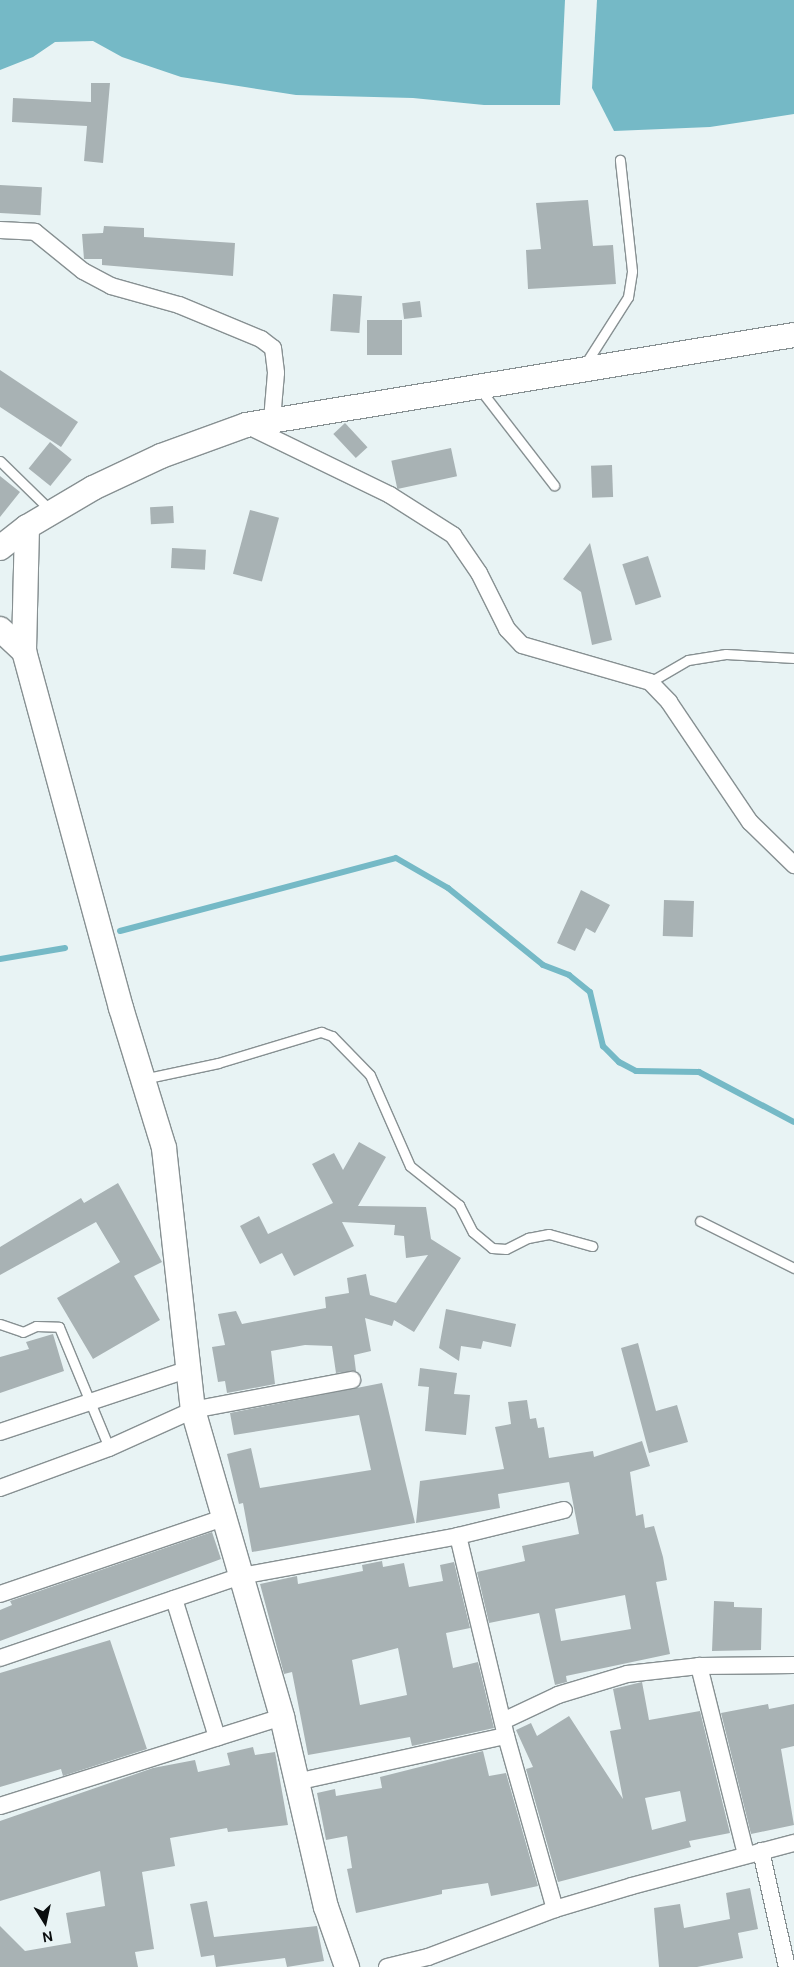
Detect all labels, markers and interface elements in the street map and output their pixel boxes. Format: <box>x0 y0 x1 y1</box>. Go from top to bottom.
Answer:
north arrow <box>20 1897 70 1947</box>
text: N <box>41 1927 54 1947</box>

